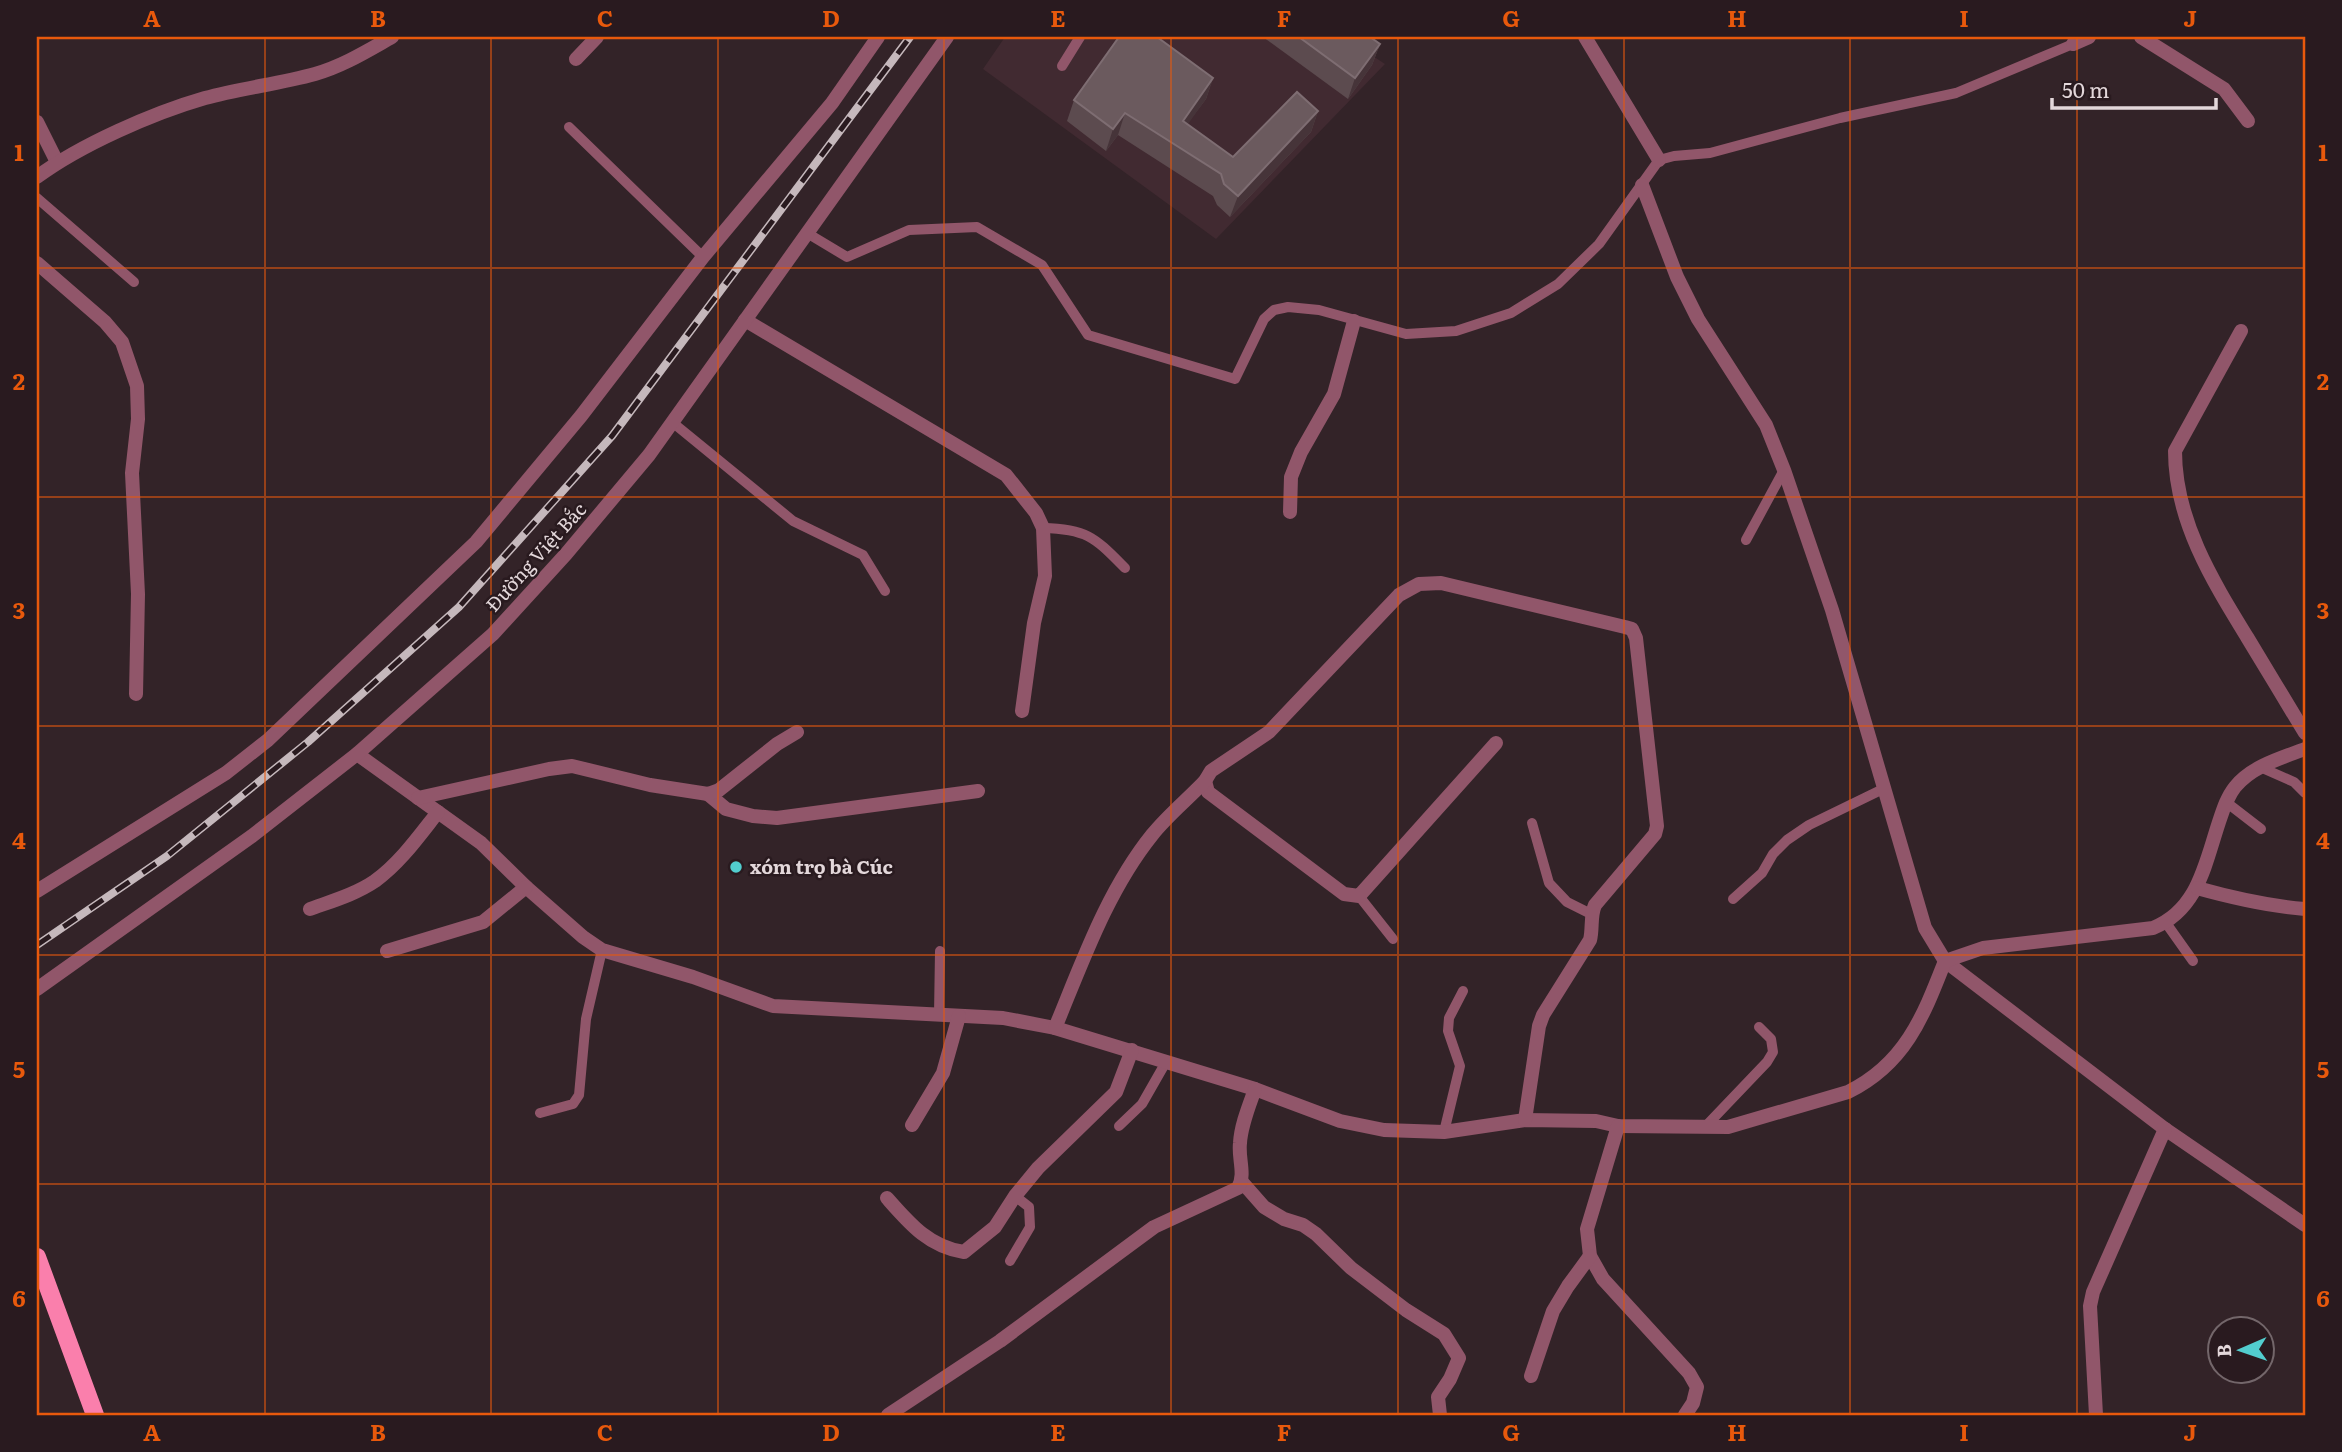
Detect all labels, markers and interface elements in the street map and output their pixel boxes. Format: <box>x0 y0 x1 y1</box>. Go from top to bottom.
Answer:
text: A <box>143 0 161 34</box>
text: B <box>370 0 386 34</box>
text: C <box>597 0 613 34</box>
text: D <box>822 0 840 34</box>
text: E <box>1050 0 1066 34</box>
text: F <box>1277 0 1292 34</box>
text: G <box>1502 0 1520 34</box>
text: H <box>1727 0 1747 34</box>
text: I <box>1959 0 1969 34</box>
text: J <box>2183 0 2197 34</box>
scale bar <box>2052 66 2216 110</box>
text: 50 m <box>2062 73 2109 104</box>
text: 1 <box>14 134 24 168</box>
text: 1 <box>2318 134 2328 168</box>
text: 2 <box>13 363 25 397</box>
text: 2 <box>2317 363 2329 397</box>
street label: Đường Việt Bắc <box>478 495 592 617</box>
text: 3 <box>13 592 25 626</box>
text: 3 <box>2317 592 2329 626</box>
text: 4 <box>12 822 26 856</box>
text: 4 <box>2316 822 2330 856</box>
place label: xóm trọ bà Cúc <box>750 852 893 880</box>
marker: xóm trọ bà Cúc <box>728 859 744 875</box>
text: 5 <box>13 1051 25 1085</box>
text: 5 <box>2317 1051 2329 1085</box>
text: 6 <box>12 1280 26 1314</box>
text: 6 <box>2316 1280 2330 1314</box>
north arrow <box>2206 1316 2276 1386</box>
text: B <box>2209 1344 2237 1358</box>
text: A <box>143 1414 161 1448</box>
text: B <box>370 1414 386 1448</box>
text: C <box>597 1414 613 1448</box>
text: D <box>822 1414 840 1448</box>
text: E <box>1050 1414 1066 1448</box>
text: F <box>1277 1414 1292 1448</box>
text: G <box>1502 1414 1520 1448</box>
text: H <box>1727 1414 1747 1448</box>
text: I <box>1959 1414 1969 1448</box>
text: J <box>2183 1414 2197 1448</box>

